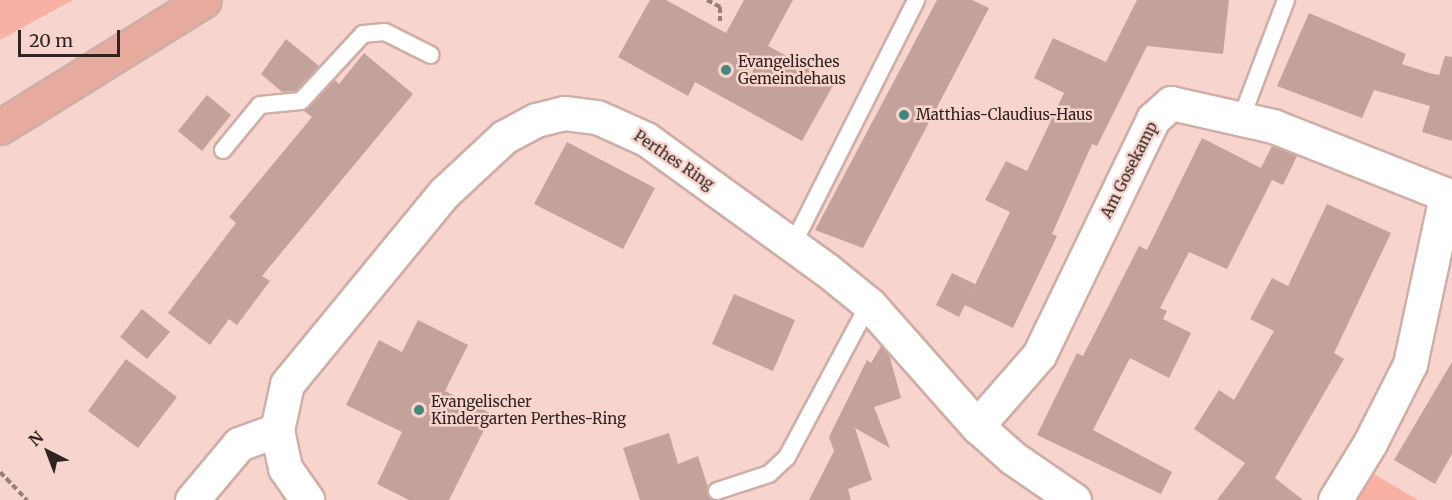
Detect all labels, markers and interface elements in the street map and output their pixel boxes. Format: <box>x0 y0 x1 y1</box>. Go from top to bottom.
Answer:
scale bar <box>21 18 123 56</box>
text: 20 m <box>29 29 73 52</box>
place label: Evangelisches Gemeindehaus <box>738 52 846 87</box>
marker: Evangelisches Gemeindehaus <box>719 63 733 77</box>
place label: Matthias-Claudius-Haus <box>916 106 1093 124</box>
marker: Matthias-Claudius-Haus <box>897 108 911 122</box>
street label: Am Gosekamp <box>1097 119 1161 221</box>
street label: Perthes Ring <box>631 127 717 193</box>
place label: Evangelischer Kindergarten Perthes-Ring <box>431 392 626 427</box>
marker: Evangelischer Kindergarten Perthes-Ring <box>412 403 426 417</box>
north arrow <box>18 422 78 482</box>
text: N <box>25 427 47 450</box>

